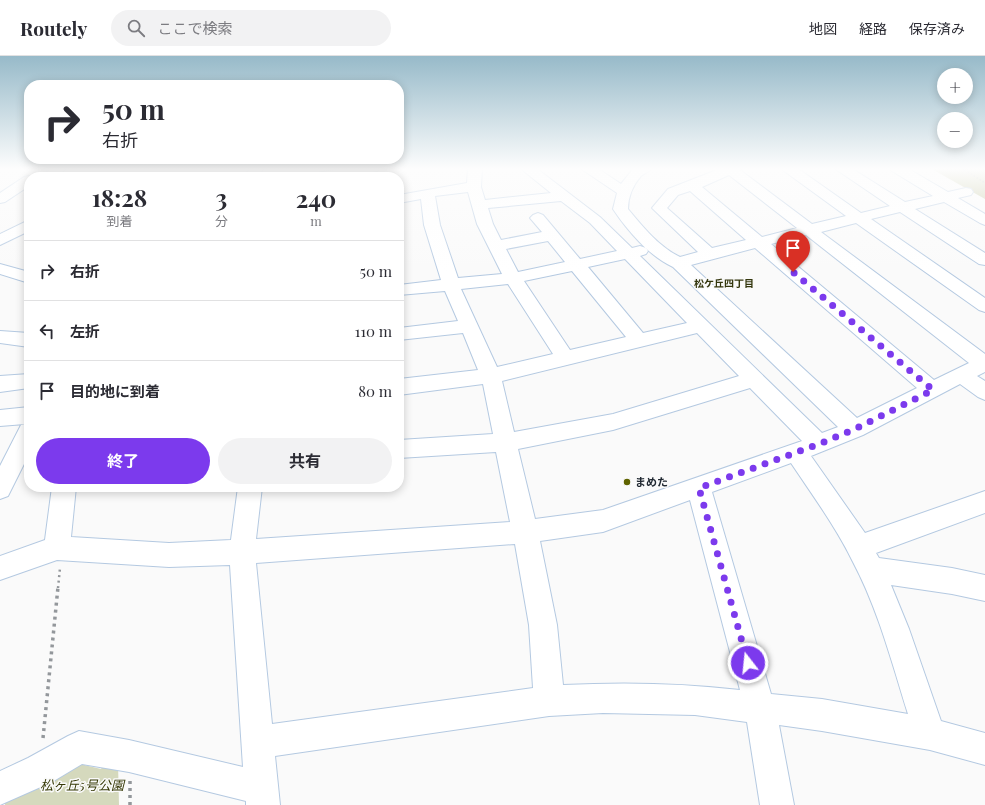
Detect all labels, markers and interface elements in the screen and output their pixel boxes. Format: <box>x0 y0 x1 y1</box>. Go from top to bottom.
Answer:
search box <box>111 10 391 46</box>
text: Routely <box>20 15 87 41</box>
icon: search <box>125 17 147 39</box>
text: ここで検索 <box>157 18 232 38</box>
text: 地図 <box>809 19 837 38</box>
text: 経路 <box>859 19 887 38</box>
text: 保存済み <box>909 19 965 38</box>
map controls <box>937 68 973 148</box>
button: + <box>937 68 973 104</box>
text: 50 m <box>102 90 165 127</box>
icon: right <box>36 96 88 148</box>
button: − <box>937 112 973 148</box>
text: 右折 <box>102 128 138 152</box>
text: 18:28 <box>92 181 147 213</box>
text: 3 <box>216 181 227 213</box>
text: 240 <box>296 182 336 214</box>
text: 到着 <box>106 212 132 229</box>
text: 分 <box>215 212 228 229</box>
text: m <box>310 212 322 229</box>
pin <box>776 231 810 272</box>
icon: arrive <box>782 237 804 259</box>
icon: right <box>36 260 58 282</box>
text: 右折 <box>70 261 100 281</box>
text: 50 m <box>360 261 392 281</box>
district label: 松ケ丘四丁目 <box>694 276 754 290</box>
icon: left <box>36 320 58 342</box>
text: 左折 <box>70 321 100 341</box>
text: 110 m <box>355 321 392 341</box>
icon: arrive <box>36 380 58 402</box>
text: 目的地に到着 <box>70 381 160 401</box>
text: 80 m <box>358 381 392 401</box>
button: 終了 <box>36 438 210 484</box>
button: 共有 <box>218 438 392 484</box>
place label: まめた <box>635 474 668 489</box>
marker: まめた <box>622 477 632 487</box>
position arrow <box>727 642 769 684</box>
park label: 松ヶ丘5号公園 <box>40 776 126 793</box>

